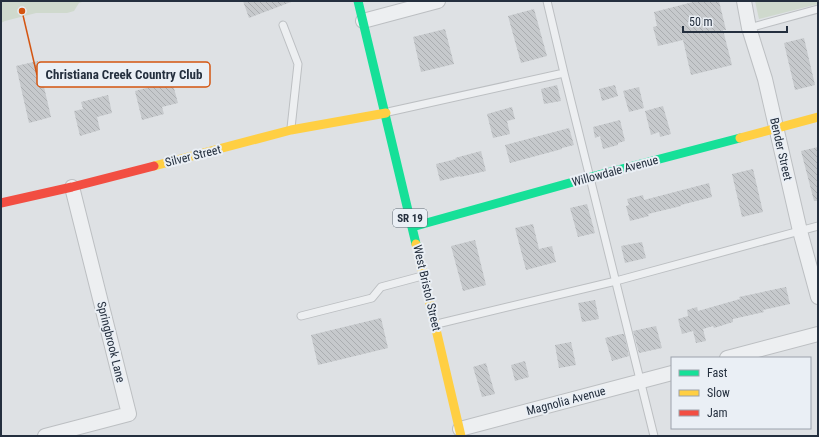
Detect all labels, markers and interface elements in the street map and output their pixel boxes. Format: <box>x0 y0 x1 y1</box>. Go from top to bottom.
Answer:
scale bar <box>683 8 787 34</box>
text: 50 m <box>689 15 713 29</box>
callout: Christiana Creek Country Club <box>37 62 210 87</box>
text: Christiana Creek Country Club <box>46 67 202 82</box>
street label: Bender Street <box>767 116 795 182</box>
street label: Silver Street <box>164 142 223 170</box>
street label: Willowdale Avenue <box>570 153 660 189</box>
road number: SR 19 <box>393 209 427 227</box>
street label: West Bristol Street <box>410 244 444 333</box>
street label: Springbrook Lane <box>94 300 128 384</box>
legend <box>671 357 811 429</box>
text: Fast <box>707 366 728 380</box>
street label: Magnolia Avenue <box>525 384 607 418</box>
text: Slow <box>707 386 730 400</box>
text: Jam <box>707 406 728 420</box>

